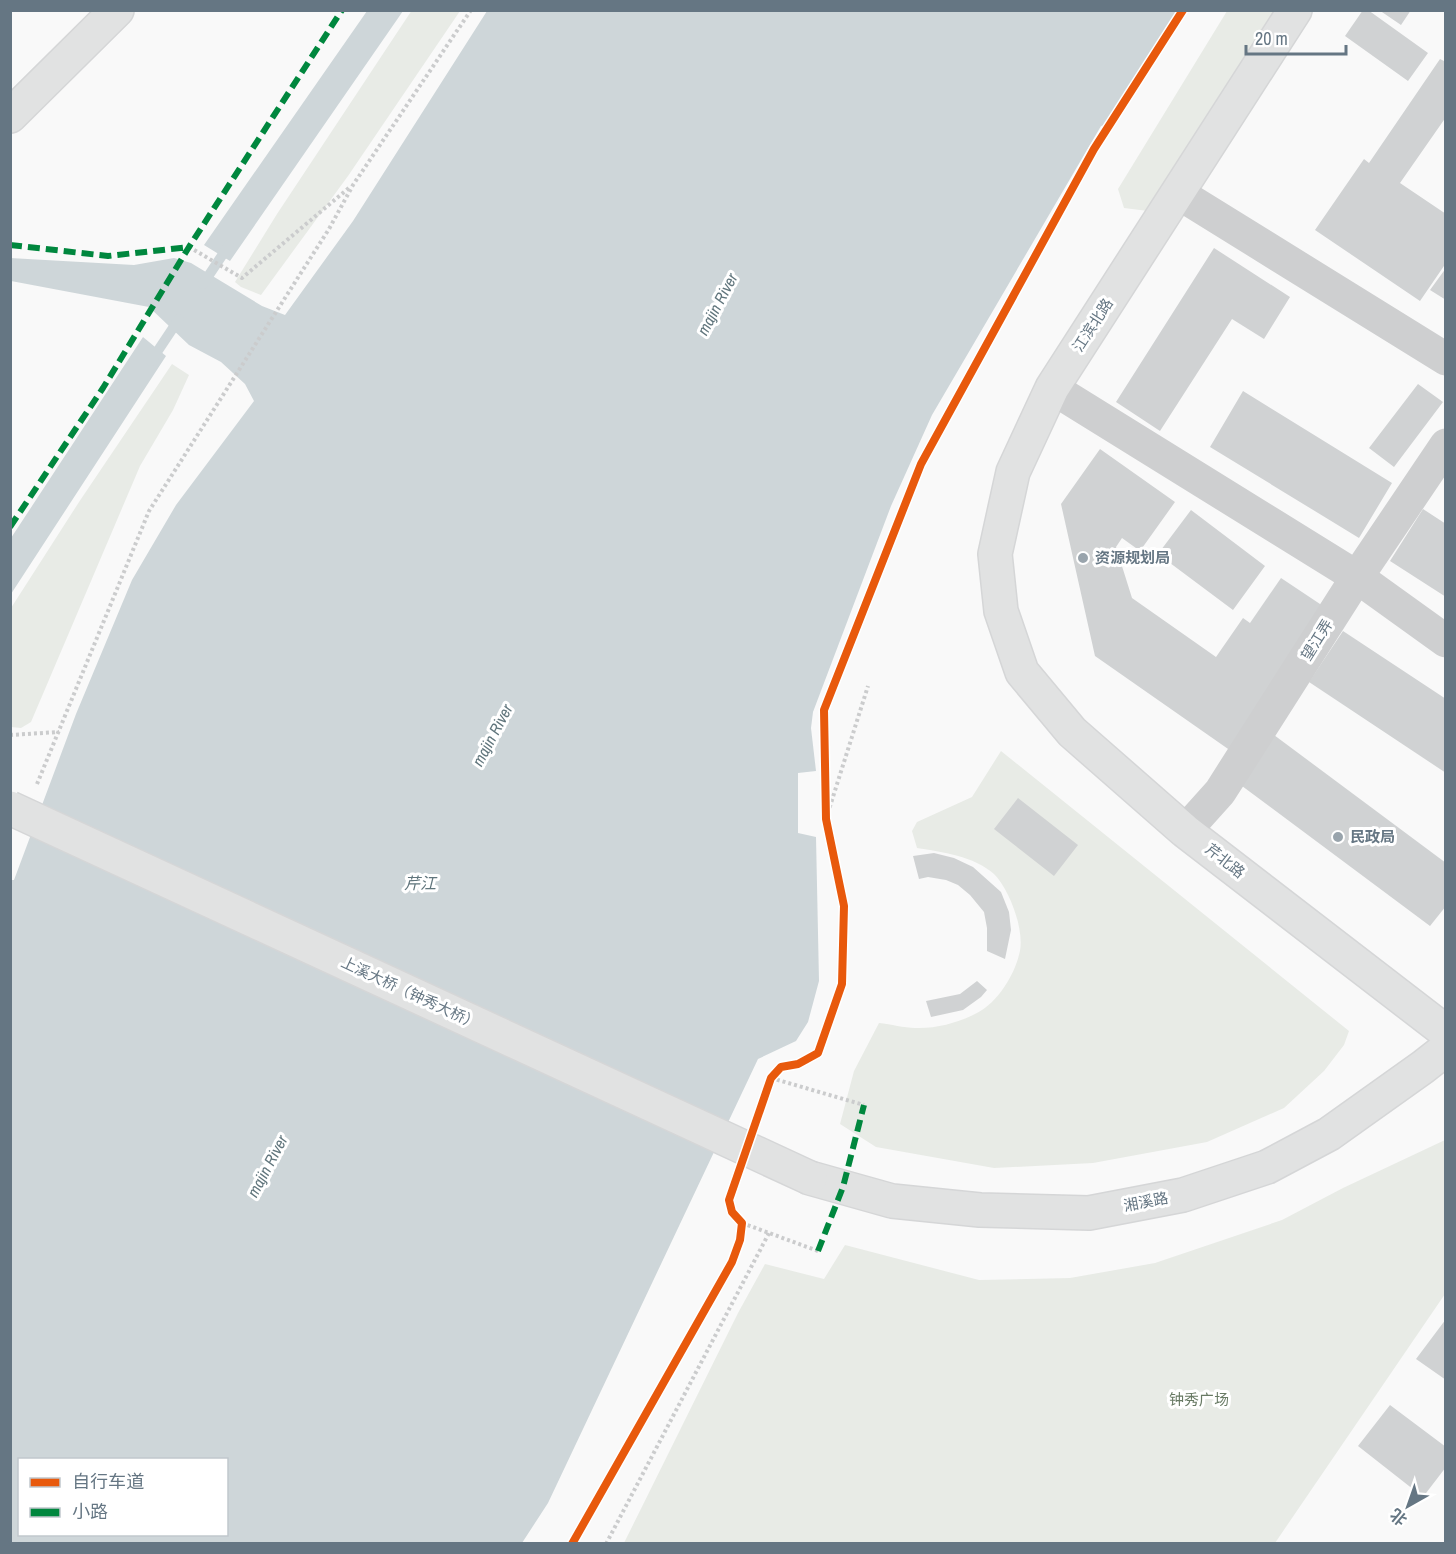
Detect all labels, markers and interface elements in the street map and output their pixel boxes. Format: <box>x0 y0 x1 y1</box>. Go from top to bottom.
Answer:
scale bar <box>1246 18 1346 56</box>
text: 20 m <box>1255 26 1288 51</box>
water label: majin River <box>692 269 743 339</box>
street label: 江滨北路 <box>1067 294 1118 356</box>
place label: 资源规划局 <box>1095 547 1170 568</box>
marker: 资源规划局 <box>1076 551 1090 565</box>
street label: 望江弄 <box>1296 615 1337 664</box>
water label: majin River <box>467 700 518 770</box>
place label: 民政局 <box>1350 826 1395 847</box>
marker: 民政局 <box>1331 830 1345 844</box>
street label: 芹北路 <box>1201 838 1250 883</box>
water label: 芹江 <box>404 872 438 894</box>
street label: 上溪大桥（钟秀大桥） <box>338 951 483 1034</box>
water label: majin River <box>242 1131 293 1201</box>
street label: 湘溪路 <box>1122 1187 1170 1216</box>
park label: 钟秀广场 <box>1169 1389 1229 1410</box>
legend <box>18 1458 228 1536</box>
text: 自行车道 <box>72 1469 144 1494</box>
north arrow <box>1378 1476 1438 1536</box>
text: 小路 <box>72 1499 108 1524</box>
text: 北 <box>1385 1504 1412 1531</box>

